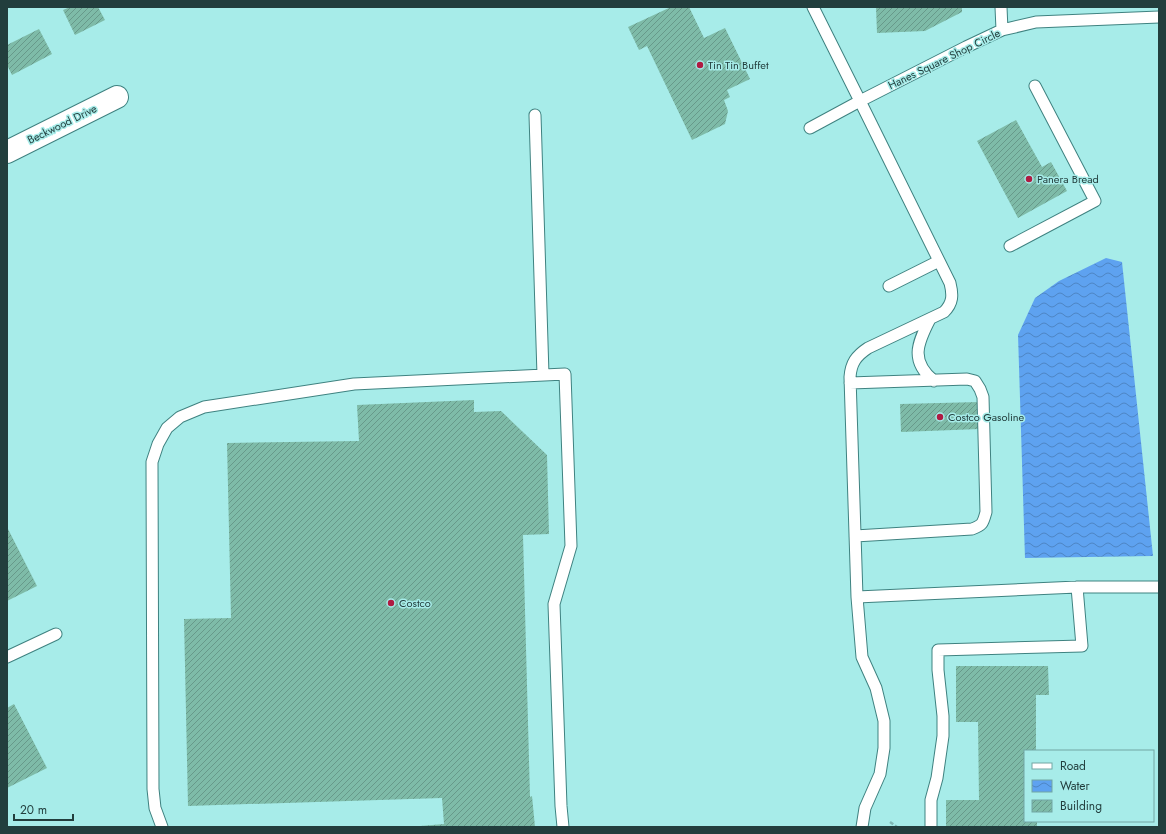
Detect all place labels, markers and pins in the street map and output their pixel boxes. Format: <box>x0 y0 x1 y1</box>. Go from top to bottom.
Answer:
place label: Tin Tin Buffet <box>708 57 769 73</box>
marker: Tin Tin Buffet <box>695 60 705 70</box>
place label: Panera Bread <box>1037 171 1099 187</box>
marker: Panera Bread <box>1024 174 1034 184</box>
place label: Costco Gasoline <box>948 409 1025 425</box>
marker: Costco Gasoline <box>935 412 945 422</box>
place label: Costco <box>399 595 431 611</box>
marker: Costco <box>386 598 396 608</box>

